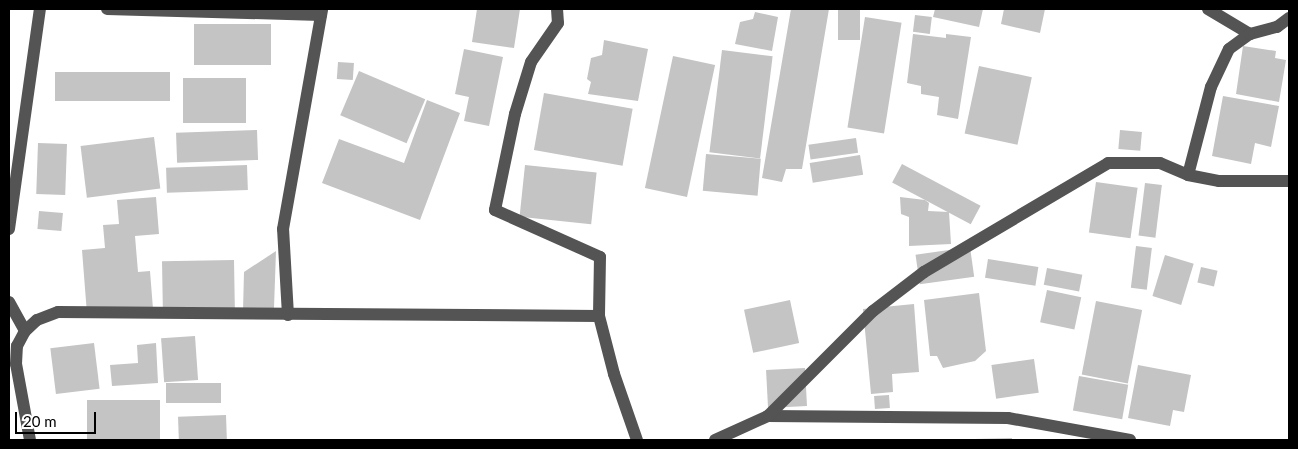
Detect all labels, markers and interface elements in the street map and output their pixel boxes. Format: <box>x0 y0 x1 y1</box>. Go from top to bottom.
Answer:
scale bar <box>18 402 99 434</box>
text: 20 m <box>23 412 57 430</box>

